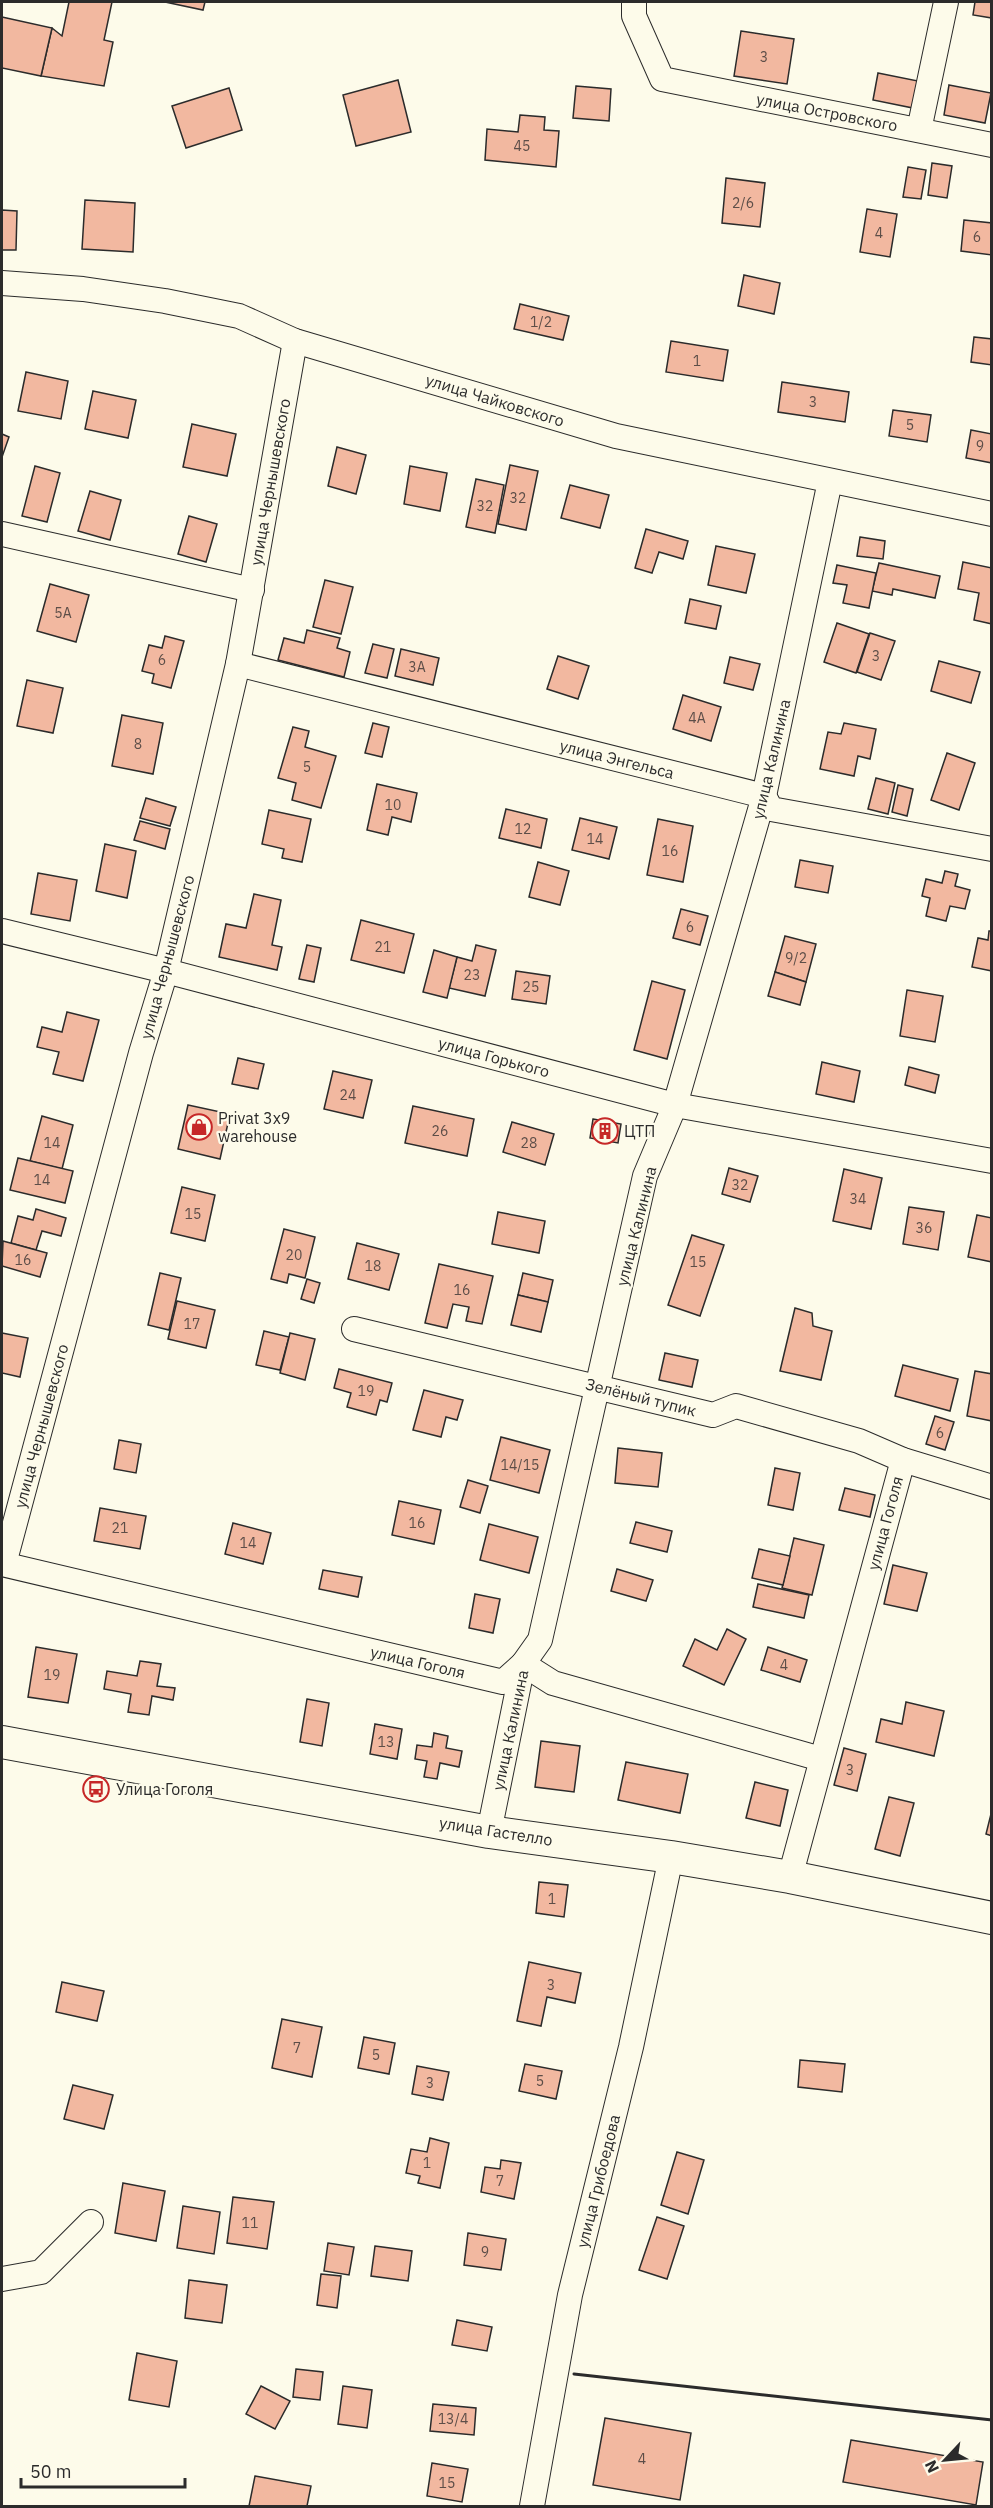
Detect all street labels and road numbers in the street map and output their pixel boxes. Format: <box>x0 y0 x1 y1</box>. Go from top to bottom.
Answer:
street label: улица Островского <box>755 88 899 136</box>
street label: улица Чайковского <box>423 369 567 431</box>
street label: улица Чернышевского <box>245 397 295 567</box>
street label: улица Калинина <box>747 697 795 821</box>
street label: улица Энгельса <box>558 735 677 783</box>
street label: улица Чернышевского <box>135 873 199 1041</box>
street label: улица Горького <box>436 1033 552 1081</box>
street label: улица Калинина <box>611 1164 661 1288</box>
street label: улица Чернышевского <box>9 1342 73 1510</box>
street label: Зелёный тупик <box>584 1374 699 1420</box>
street label: улица Гоголя <box>863 1474 907 1572</box>
street label: улица Гоголя <box>369 1641 467 1683</box>
street label: улица Калинина <box>487 1668 533 1792</box>
street label: улица Гастелло <box>438 1812 554 1850</box>
street label: улица Грибоедова <box>572 2112 624 2250</box>

